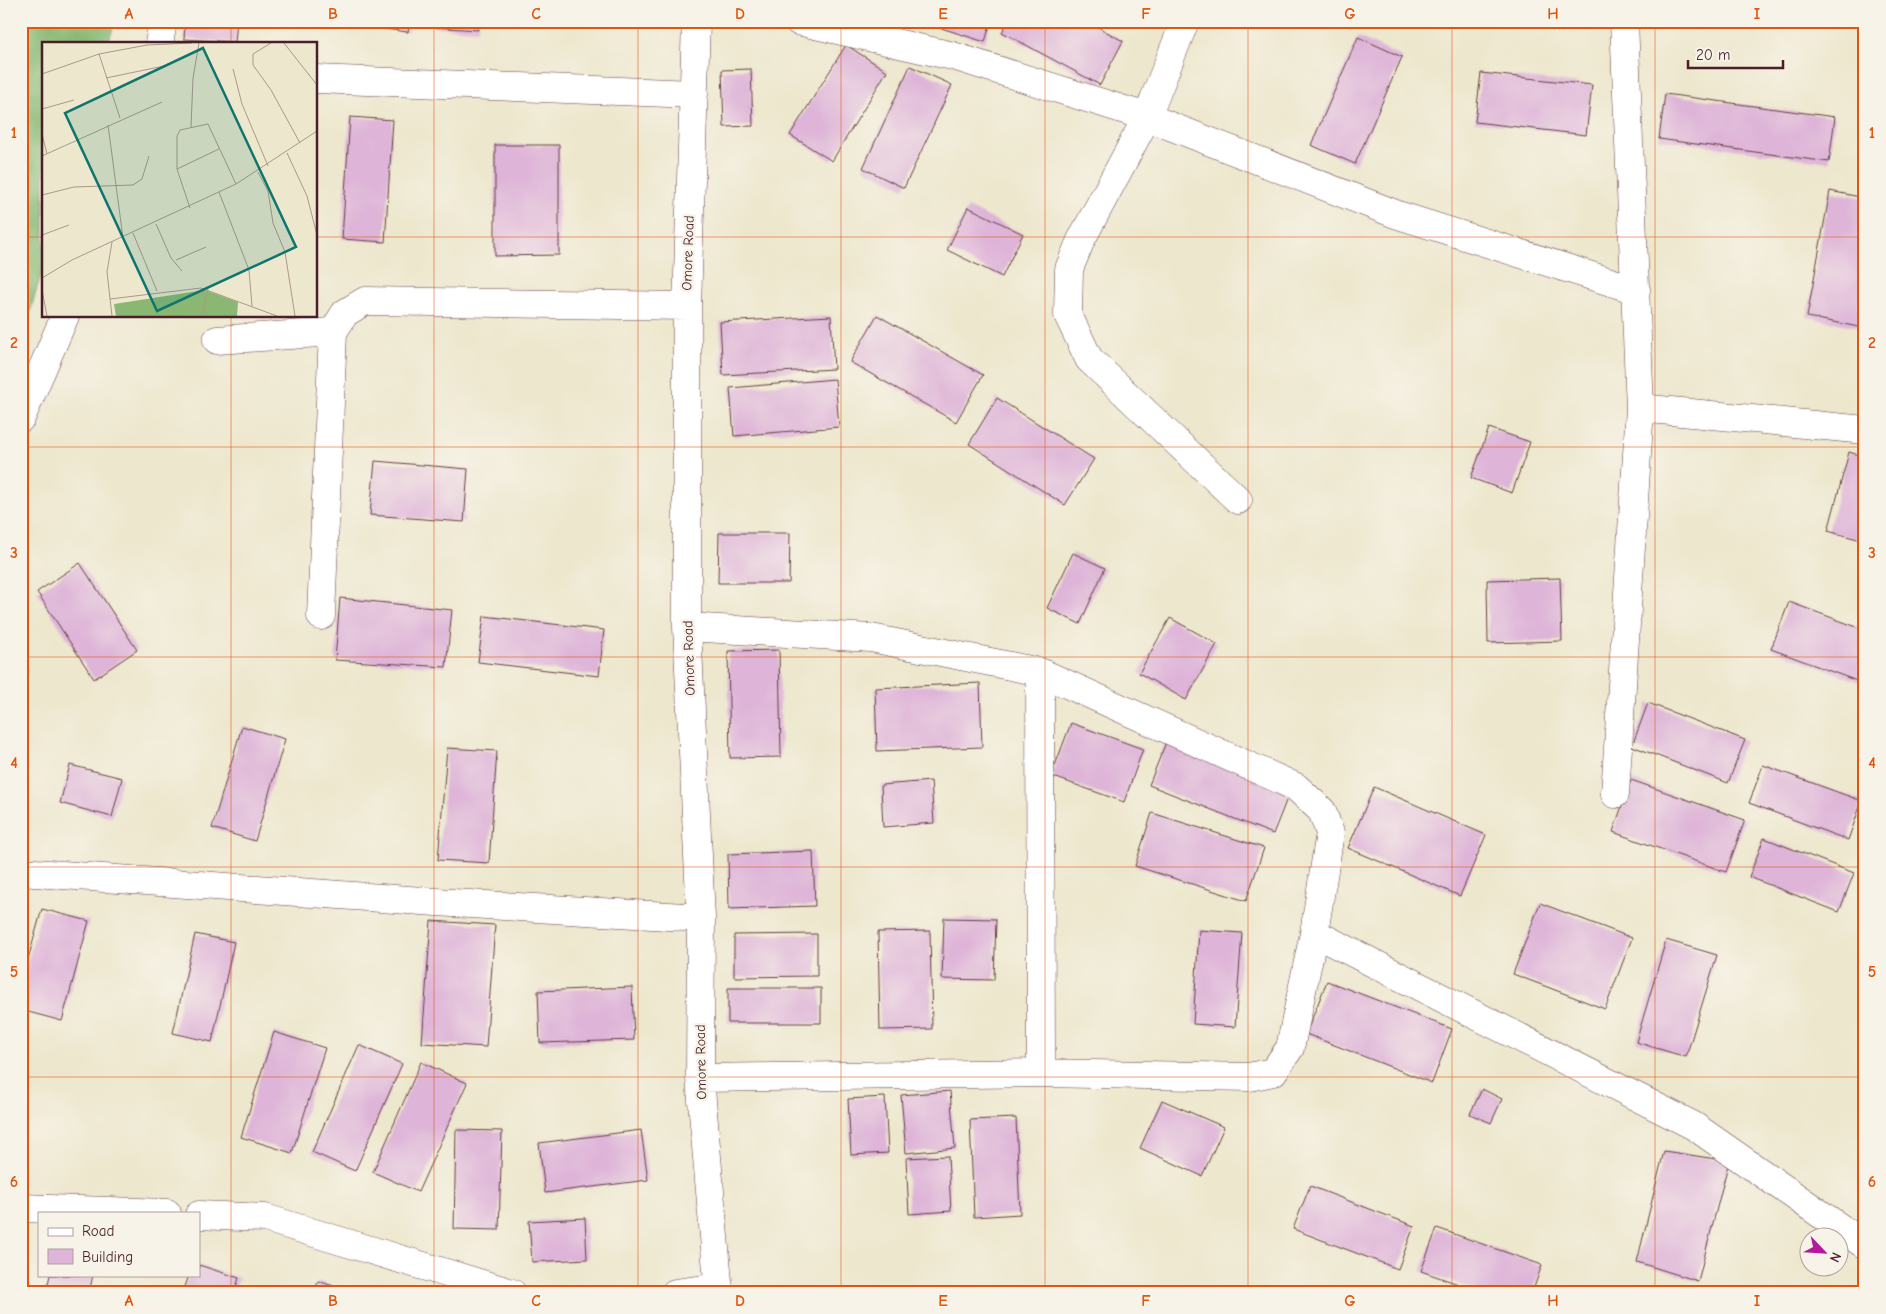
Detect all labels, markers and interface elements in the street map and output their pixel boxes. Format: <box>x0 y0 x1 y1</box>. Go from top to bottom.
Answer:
text: A <box>125 5 134 23</box>
text: B <box>328 5 338 23</box>
text: C <box>531 5 541 23</box>
text: D <box>735 5 745 23</box>
text: E <box>938 5 948 23</box>
text: F <box>1141 5 1151 23</box>
text: G <box>1344 5 1356 23</box>
text: H <box>1547 5 1559 23</box>
text: I <box>1754 5 1760 23</box>
scale bar <box>1688 38 1784 70</box>
inset map <box>42 42 318 318</box>
text: 20 m <box>1696 46 1730 64</box>
text: 1 <box>11 124 17 142</box>
text: 1 <box>1869 124 1875 142</box>
street label: Omore Road <box>678 215 698 291</box>
text: 2 <box>10 334 18 352</box>
text: 2 <box>1868 334 1876 352</box>
text: 3 <box>10 544 18 562</box>
text: 3 <box>1868 544 1876 562</box>
street label: Omore Road <box>679 620 699 696</box>
text: 4 <box>10 754 18 772</box>
text: 4 <box>1868 754 1876 772</box>
text: 5 <box>10 963 18 981</box>
text: 5 <box>1868 963 1876 981</box>
street label: Omore Road <box>692 1024 710 1100</box>
text: 6 <box>10 1173 18 1191</box>
text: 6 <box>1868 1173 1876 1191</box>
legend <box>38 1212 200 1276</box>
text: Road <box>82 1222 114 1240</box>
north arrow <box>1798 1226 1848 1276</box>
text: Building <box>82 1248 133 1266</box>
text: N <box>1826 1250 1845 1265</box>
text: A <box>125 1292 134 1310</box>
text: B <box>328 1292 338 1310</box>
text: C <box>531 1292 541 1310</box>
text: D <box>735 1292 745 1310</box>
text: E <box>938 1292 948 1310</box>
text: F <box>1141 1292 1151 1310</box>
text: G <box>1344 1292 1356 1310</box>
text: H <box>1547 1292 1559 1310</box>
text: I <box>1754 1292 1760 1310</box>

